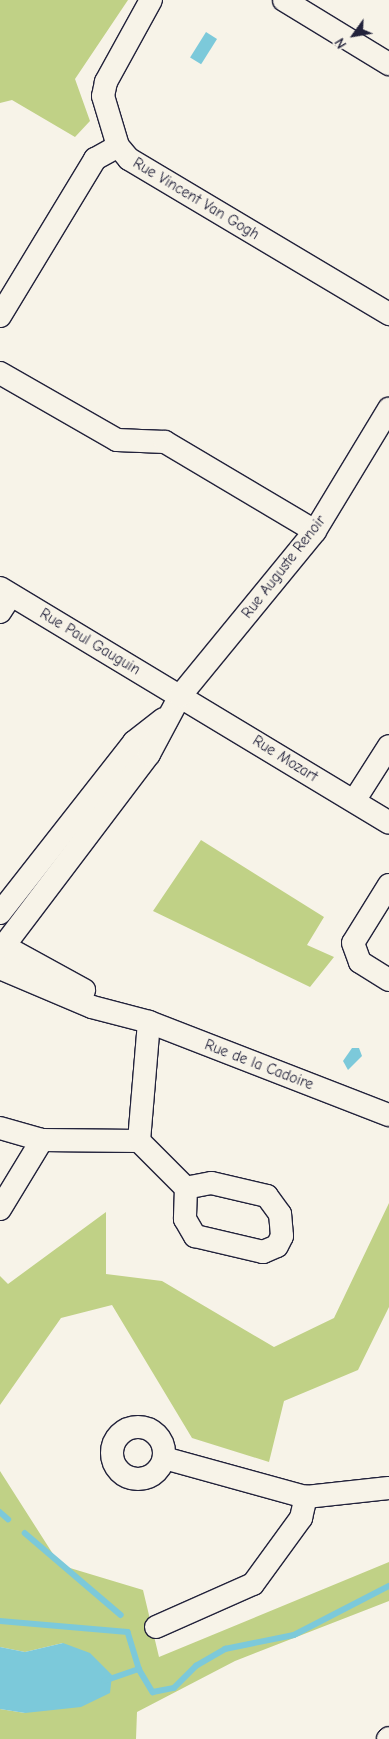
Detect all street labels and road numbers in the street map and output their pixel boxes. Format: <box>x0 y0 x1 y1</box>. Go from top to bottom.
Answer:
street label: Rue Vincent Van Gogh <box>130 154 262 244</box>
street label: Rue Auguste Renoir <box>238 512 330 622</box>
street label: Rue Paul Gauguin <box>36 605 144 679</box>
street label: Rue Mozart <box>249 732 321 786</box>
street label: Rue de la Cadoire <box>202 1036 316 1094</box>

